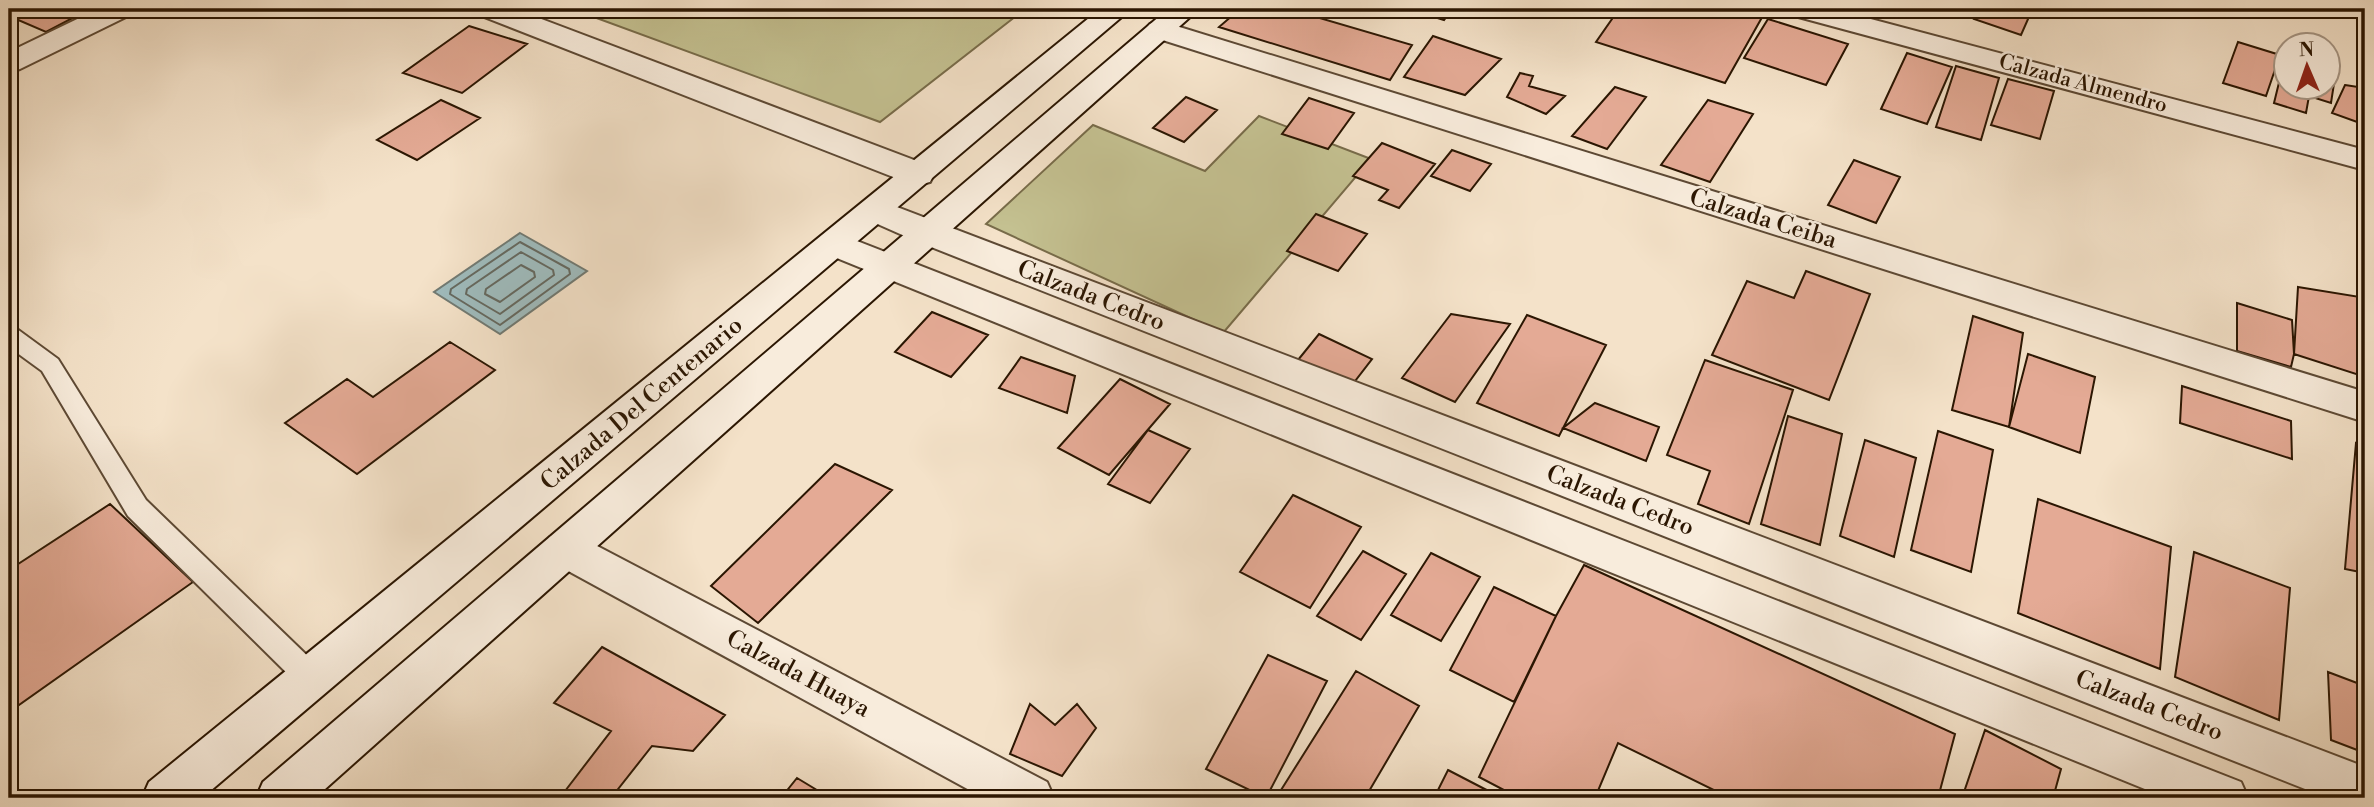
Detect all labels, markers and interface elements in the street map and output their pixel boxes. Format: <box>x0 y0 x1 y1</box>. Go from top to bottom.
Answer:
north arrow <box>2272 32 2342 102</box>
text: N <box>2299 38 2314 62</box>
street label: Calzada Almendro <box>1996 49 2170 119</box>
street label: Calzada Ceiba <box>1686 182 1841 256</box>
street label: Calzada Cedro <box>1013 254 1169 338</box>
street label: Calzada Del Centenario <box>535 311 749 497</box>
street label: Calzada Cedro <box>1542 459 1698 543</box>
street label: Calzada Huaya <box>721 624 876 725</box>
street label: Calzada Cedro <box>2071 664 2227 748</box>

